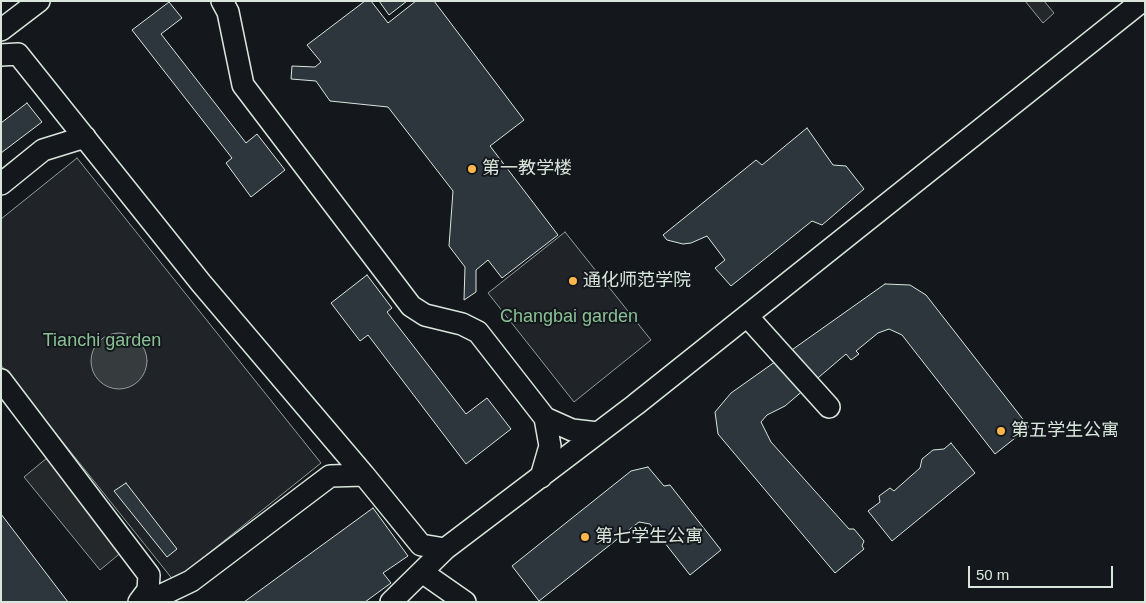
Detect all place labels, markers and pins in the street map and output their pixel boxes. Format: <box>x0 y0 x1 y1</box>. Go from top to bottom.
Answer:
place label: 第一教学楼 <box>482 158 572 180</box>
marker: 第一教学楼 <box>466 163 478 175</box>
place label: 通化师范学院 <box>583 270 691 292</box>
marker: 通化师范学院 <box>567 275 579 287</box>
place label: 第五学生公寓 <box>1011 420 1119 442</box>
marker: 第五学生公寓 <box>995 425 1007 437</box>
place label: 第七学生公寓 <box>595 526 703 548</box>
marker: 第七学生公寓 <box>579 531 591 543</box>

